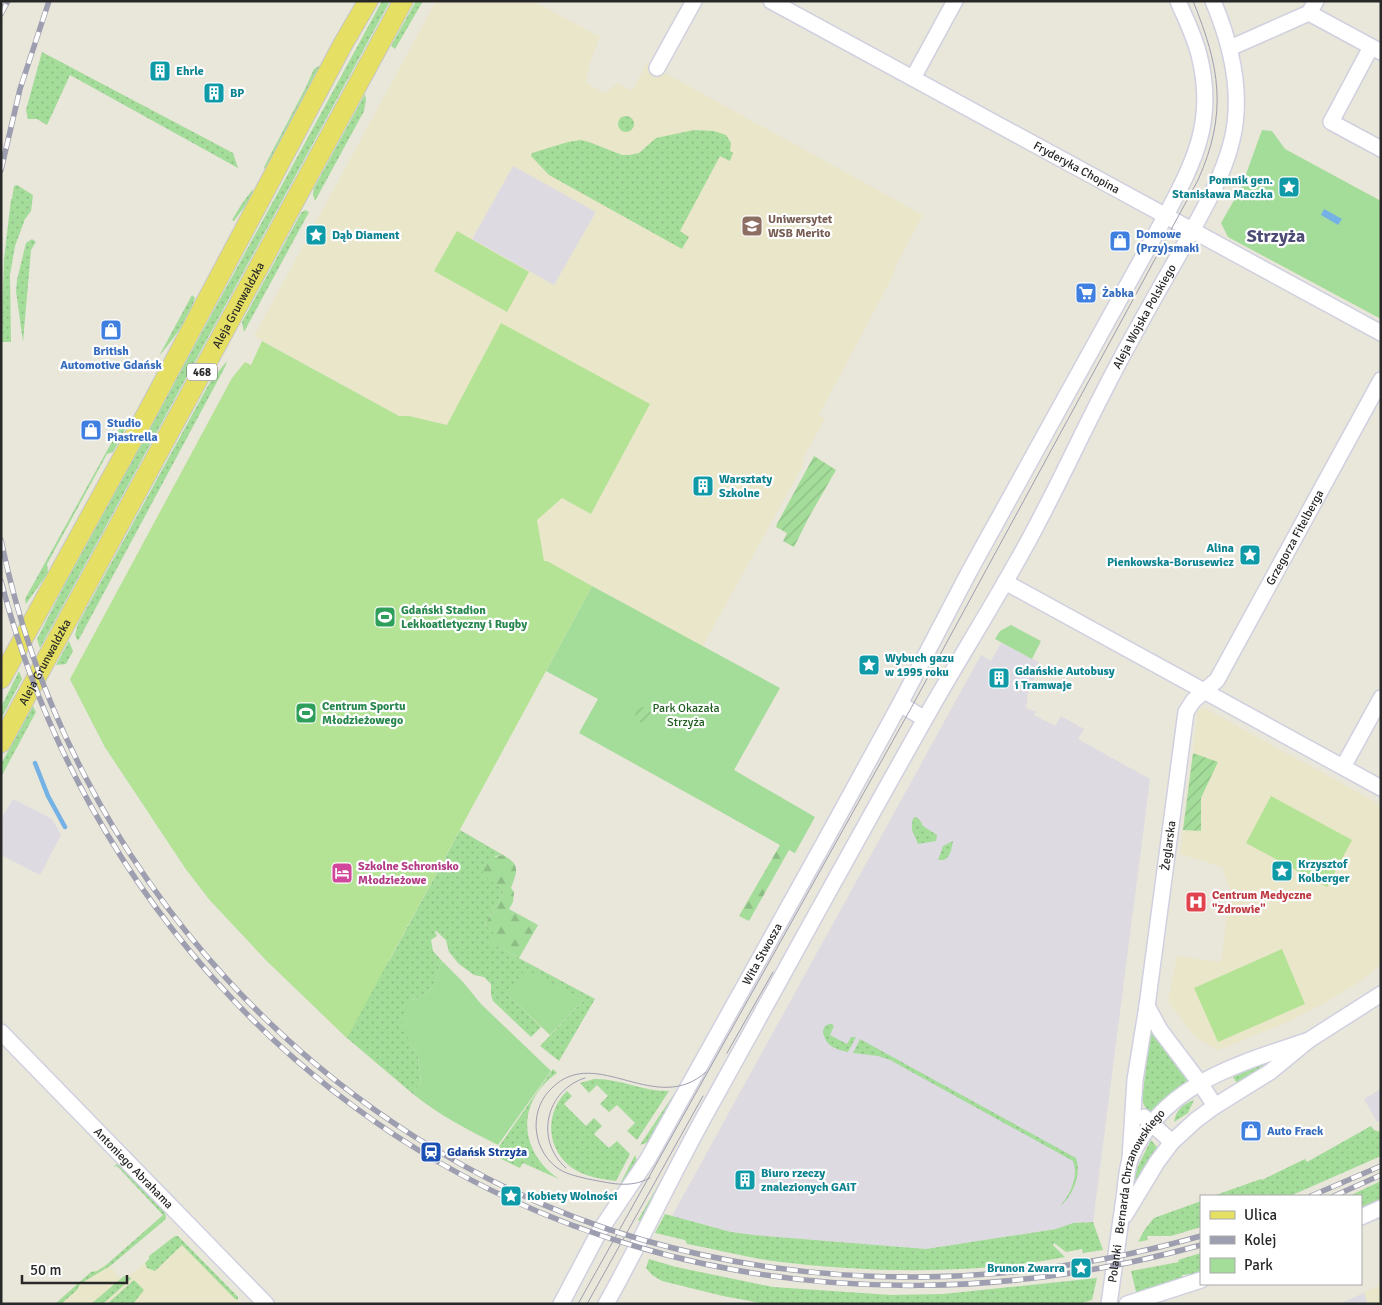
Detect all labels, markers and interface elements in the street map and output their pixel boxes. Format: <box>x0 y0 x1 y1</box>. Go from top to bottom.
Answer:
building icon: Ehrle <box>148 59 172 83</box>
place label: Ehrle <box>176 64 204 79</box>
building icon: BP <box>202 81 226 105</box>
place label: BP <box>230 86 244 101</box>
street label: Fryderyka Chopina <box>1031 138 1122 197</box>
place label: Pomnik gen. Stanisława Maczka <box>1172 173 1273 202</box>
place icon: Pomnik gen. Stanisława Maczka <box>1277 175 1301 199</box>
place label: Uniwersytet WSB Merito <box>768 212 833 241</box>
school or university icon: Uniwersytet WSB Merito <box>740 214 764 238</box>
place icon: Dąb Diament <box>304 223 328 247</box>
district label: Strzyża <box>1247 225 1305 247</box>
place label: Domowe (Przy)smaki <box>1136 227 1199 256</box>
place label: Dąb Diament <box>332 228 400 243</box>
shop icon: Domowe (Przy)smaki <box>1108 229 1132 253</box>
street label: Aleja Grunwaldzka <box>209 260 268 351</box>
street label: Aleja Wojska Polskiego <box>1110 262 1180 372</box>
supermarket icon: Żabka <box>1074 281 1098 305</box>
place label: Żabka <box>1102 286 1134 301</box>
shop icon: British Automotive Gdańsk <box>99 318 123 342</box>
place label: British Automotive Gdańsk <box>60 344 162 373</box>
road number: 468 <box>187 364 217 381</box>
place label: Studio Piastrella <box>107 416 158 445</box>
shop icon: Studio Piastrella <box>79 418 103 442</box>
place label: Warsztaty Szkolne <box>719 472 772 501</box>
building icon: Warsztaty Szkolne <box>691 474 715 498</box>
street label: Grzegorza Fitelberga <box>1263 487 1328 588</box>
place label: Alina Pienkowska-Borusewicz <box>1107 541 1235 570</box>
place icon: Alina Pienkowska-Borusewicz <box>1238 543 1262 567</box>
place label: Gdański Stadion Lekkoatletyczny i Rugby <box>401 603 527 632</box>
sports icon: Gdański Stadion Lekkoatletyczny i Rugby <box>373 605 397 629</box>
street label: Aleja Grunwaldzka <box>16 617 75 708</box>
place label: Wybuch gazu w 1995 roku <box>885 651 955 680</box>
place icon: Wybuch gazu w 1995 roku <box>857 653 881 677</box>
place label: Gdańskie Autobusy i Tramwaje <box>1015 664 1115 693</box>
building icon: Gdańskie Autobusy i Tramwaje <box>987 666 1011 690</box>
place label: Centrum Sportu Młodzieżowego <box>322 699 406 728</box>
sports icon: Centrum Sportu Młodzieżowego <box>294 701 318 725</box>
park label: Park Okazała Strzyża <box>652 701 720 730</box>
street label: Żeglarska <box>1158 820 1180 871</box>
place label: Krzysztof Kolberger <box>1298 857 1350 886</box>
place label: Szkolne Schronisko Młodzieżowe <box>358 859 459 888</box>
place icon: Krzysztof Kolberger <box>1270 859 1294 883</box>
hotel icon: Szkolne Schronisko Młodzieżowe <box>330 861 354 885</box>
place label: Centrum Medyczne "Zdrowie" <box>1212 888 1312 917</box>
hospital icon: Centrum Medyczne "Zdrowie" <box>1184 890 1208 914</box>
street label: Wita Stwosza <box>739 921 786 988</box>
street label: Bernarda Chrzanowskiego <box>1112 1106 1168 1235</box>
shop icon: Auto Frack <box>1239 1119 1263 1143</box>
place label: Auto Frack <box>1267 1124 1324 1139</box>
street label: Antoniego Abrahama <box>90 1125 176 1212</box>
station icon: Gdańsk Strzyża <box>419 1140 443 1164</box>
place label: Gdańsk Strzyża <box>447 1145 527 1160</box>
place label: Biuro rzeczy znalezionych GAiT <box>761 1166 857 1195</box>
building icon: Biuro rzeczy znalezionych GAiT <box>733 1168 757 1192</box>
place icon: Kobiety Wolności <box>499 1184 523 1208</box>
place label: Kobiety Wolności <box>527 1189 618 1204</box>
legend <box>1200 1195 1362 1285</box>
text: Ulica <box>1244 1206 1277 1224</box>
text: Kolej <box>1244 1231 1276 1249</box>
street label: Polanki <box>1105 1244 1125 1283</box>
scale bar <box>22 1252 128 1284</box>
place icon: Brunon Zwarra <box>1069 1256 1093 1280</box>
text: Park <box>1244 1256 1273 1274</box>
text: 50 m <box>30 1261 61 1279</box>
place label: Brunon Zwarra <box>987 1261 1065 1276</box>

